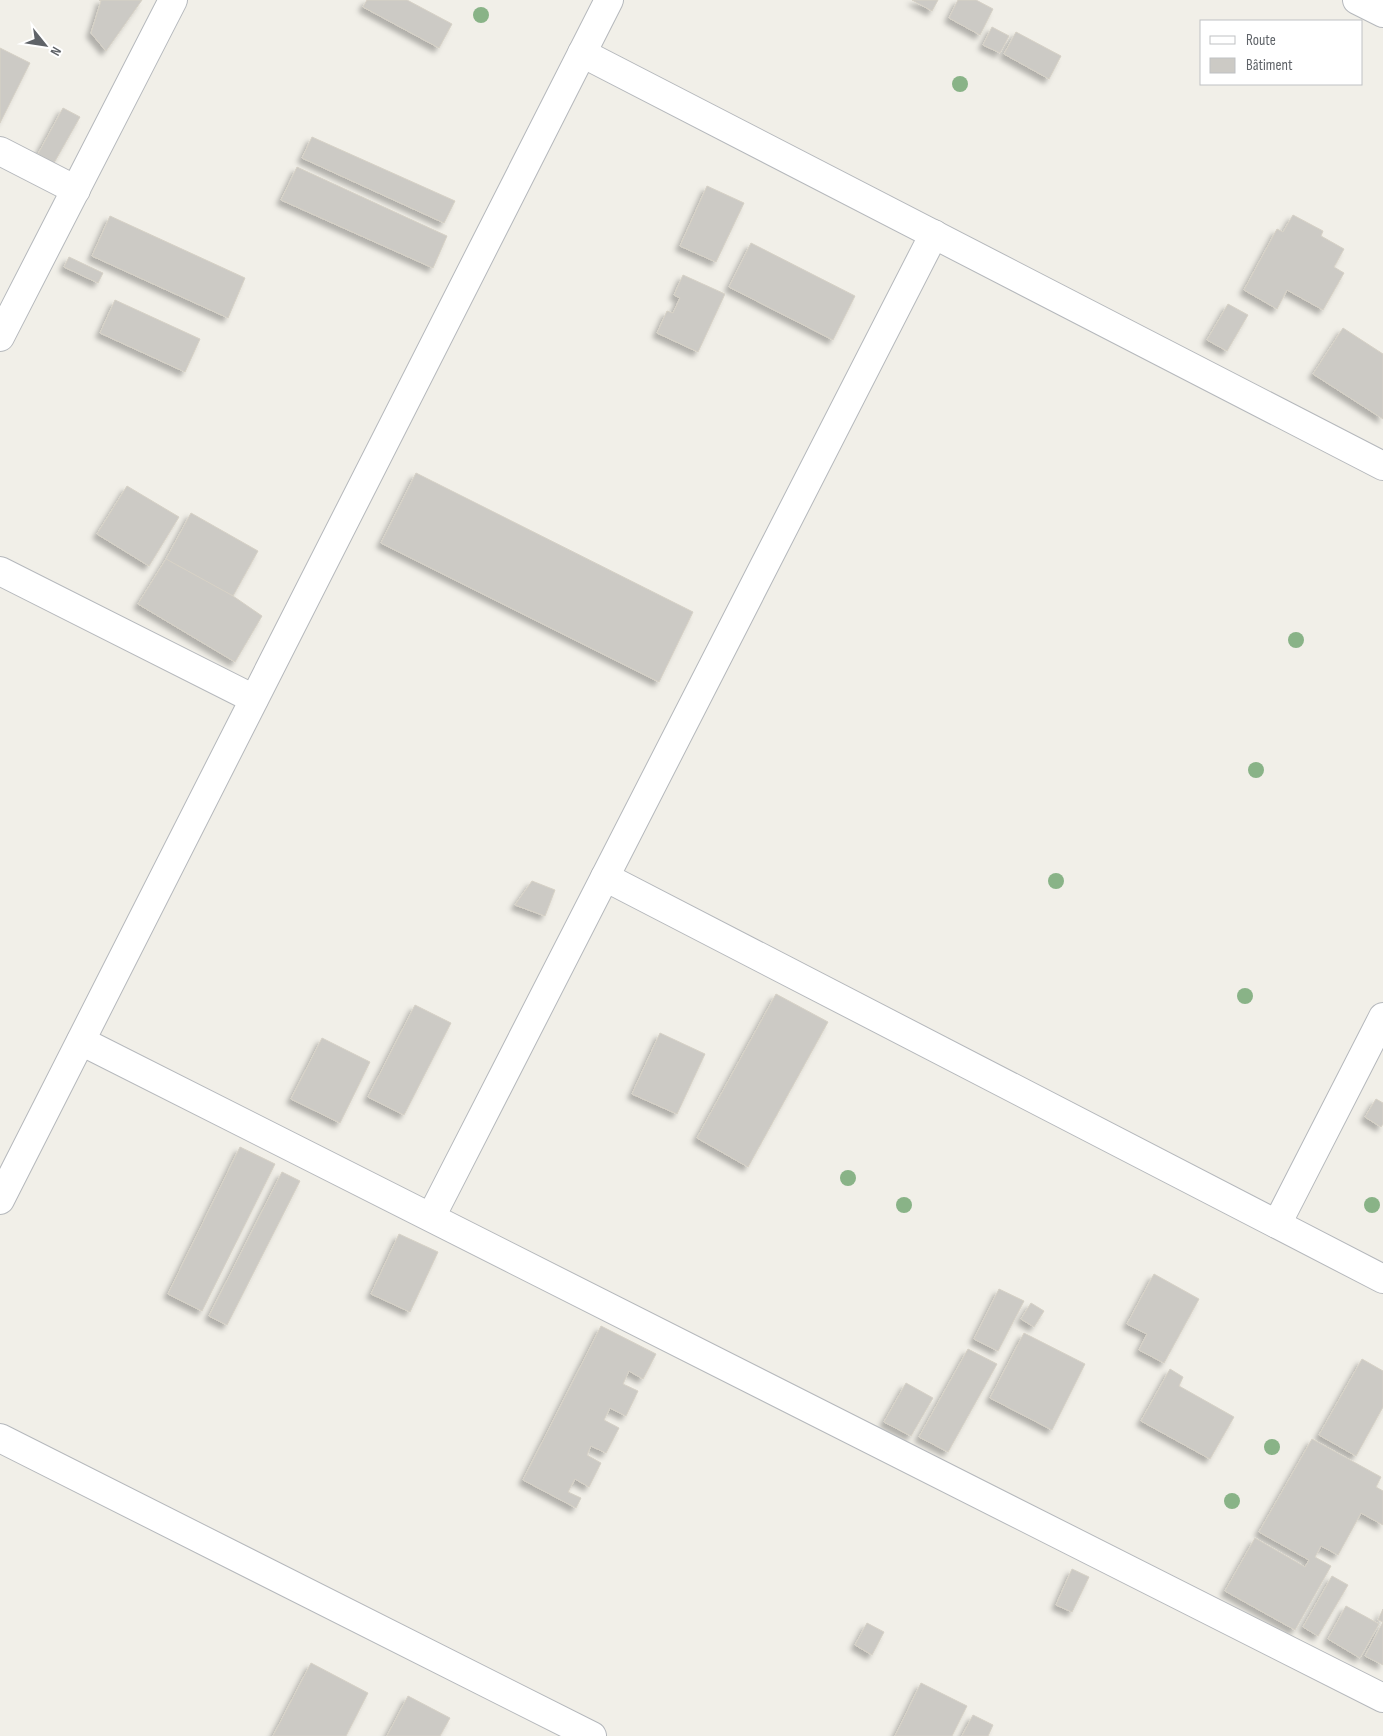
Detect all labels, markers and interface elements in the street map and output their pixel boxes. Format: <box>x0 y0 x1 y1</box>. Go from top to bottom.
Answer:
north arrow <box>20 20 70 70</box>
legend <box>1200 20 1363 85</box>
text: Route <box>1246 31 1276 50</box>
text: N <box>47 44 65 59</box>
text: Bâtiment <box>1246 56 1293 75</box>

